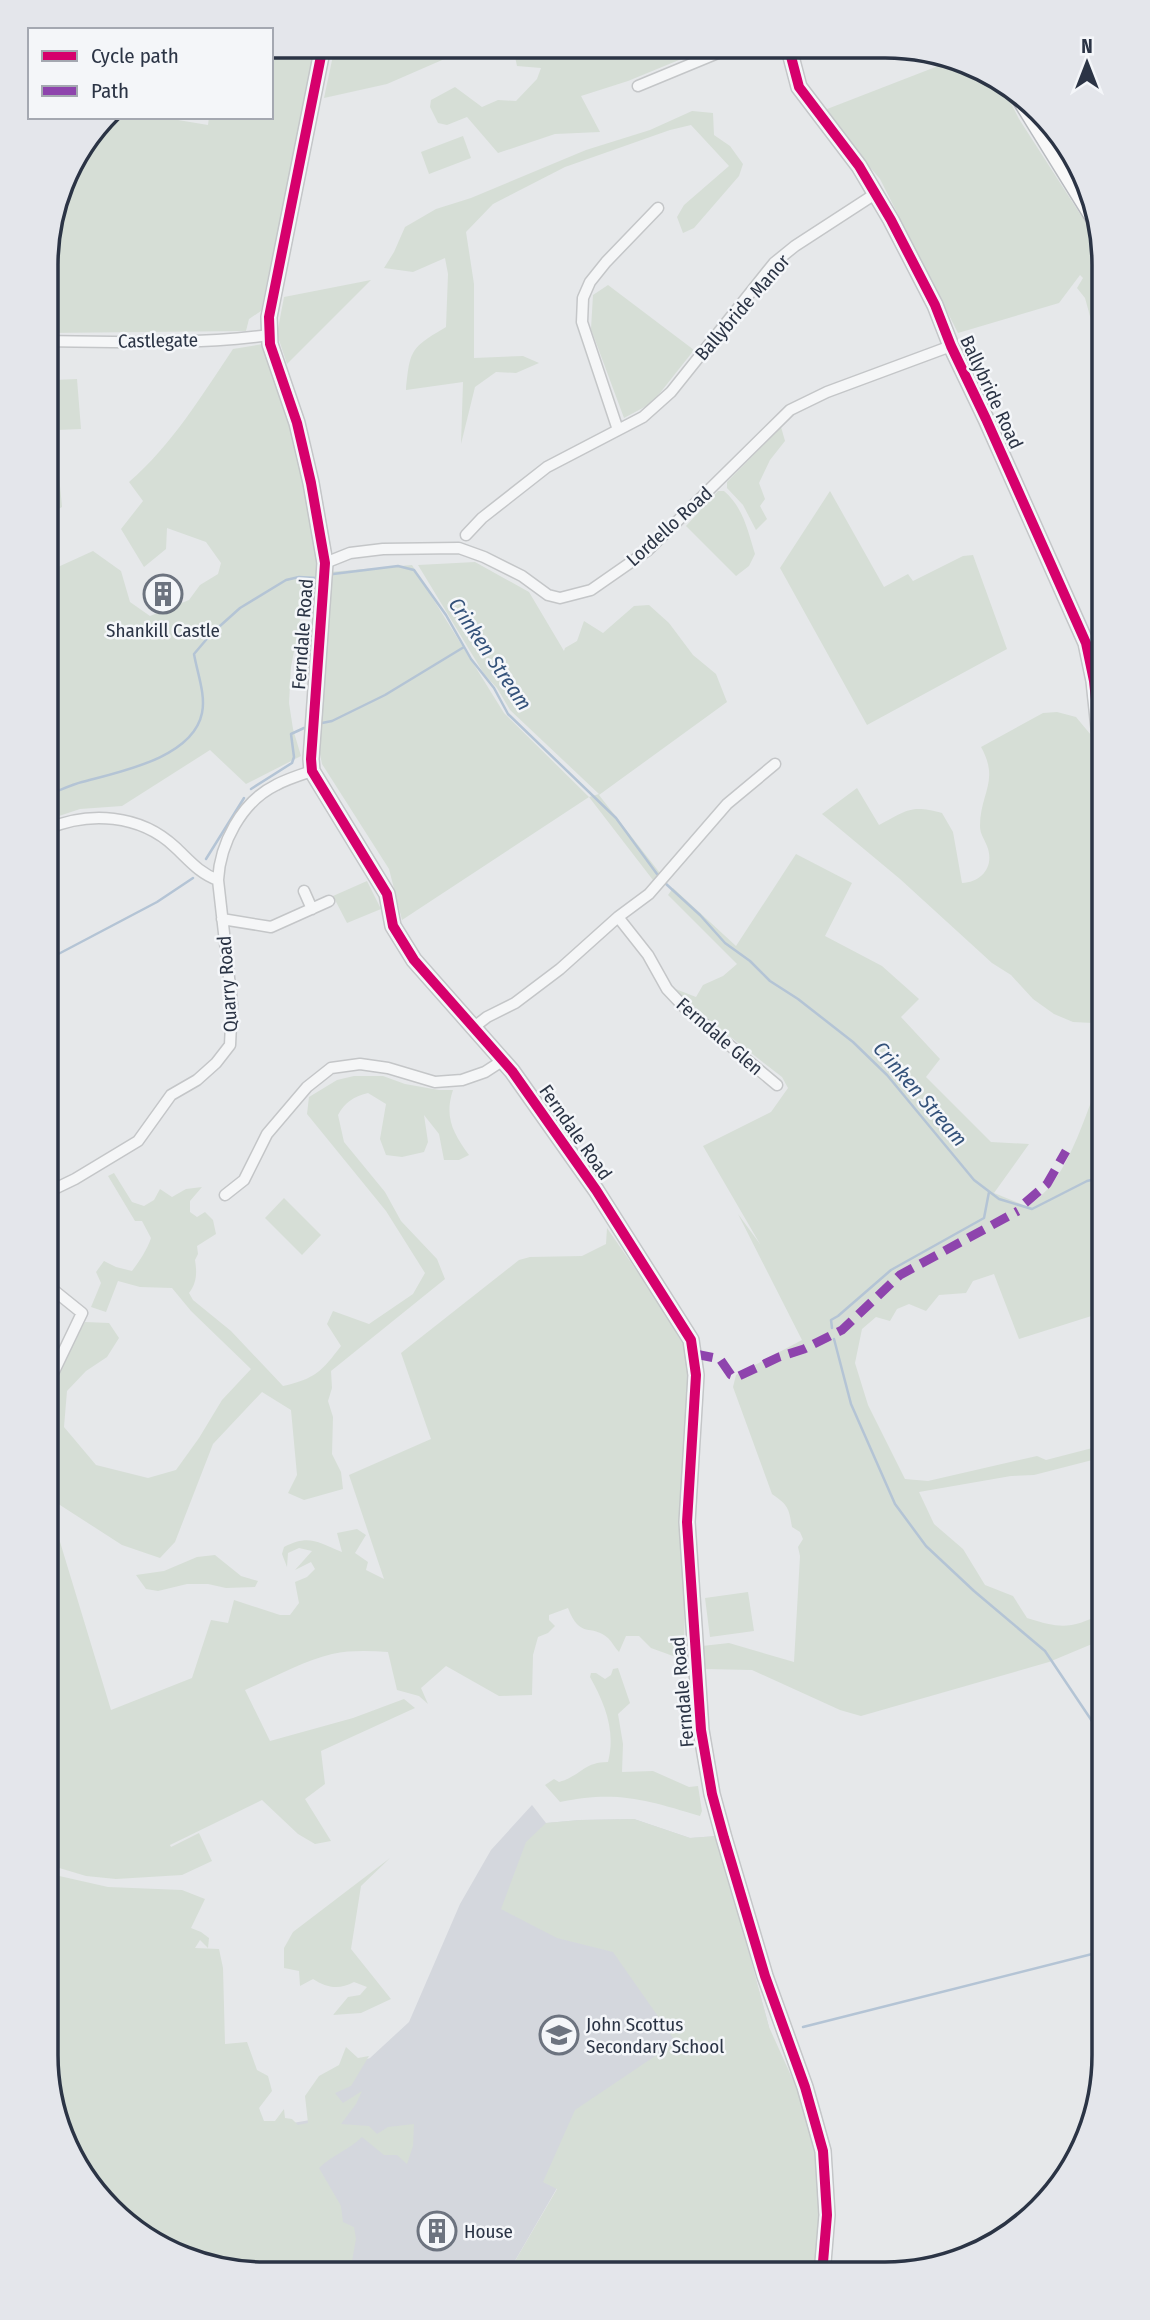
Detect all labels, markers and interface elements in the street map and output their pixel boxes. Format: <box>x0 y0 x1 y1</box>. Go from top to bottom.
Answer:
legend <box>28 28 273 119</box>
north arrow <box>1052 28 1122 98</box>
text: N <box>1081 35 1093 58</box>
text: Cycle path <box>91 43 179 69</box>
text: Path <box>91 78 129 104</box>
street label: Ballybride Manor <box>690 249 795 365</box>
street label: Castlegate <box>118 328 198 353</box>
street label: Ballybride Road <box>955 332 1028 453</box>
street label: Lordello Road <box>622 482 717 571</box>
building icon: Shankill Castle <box>142 573 184 615</box>
street label: Ferndale Road <box>287 578 318 690</box>
water label: Crinken Stream <box>443 593 537 715</box>
place label: Shankill Castle <box>106 619 220 642</box>
street label: Quarry Road <box>213 935 242 1033</box>
street label: Ferndale Glen <box>672 993 768 1080</box>
water label: Crinken Stream <box>867 1036 973 1152</box>
street label: Ferndale Road <box>534 1080 617 1184</box>
street label: Ferndale Road <box>666 1636 699 1748</box>
place label: John Scottus Secondary School <box>586 2013 724 2058</box>
school or university icon: John Scottus Secondary School <box>538 2014 580 2056</box>
building icon: House <box>416 2210 458 2252</box>
place label: House <box>464 2220 513 2243</box>

